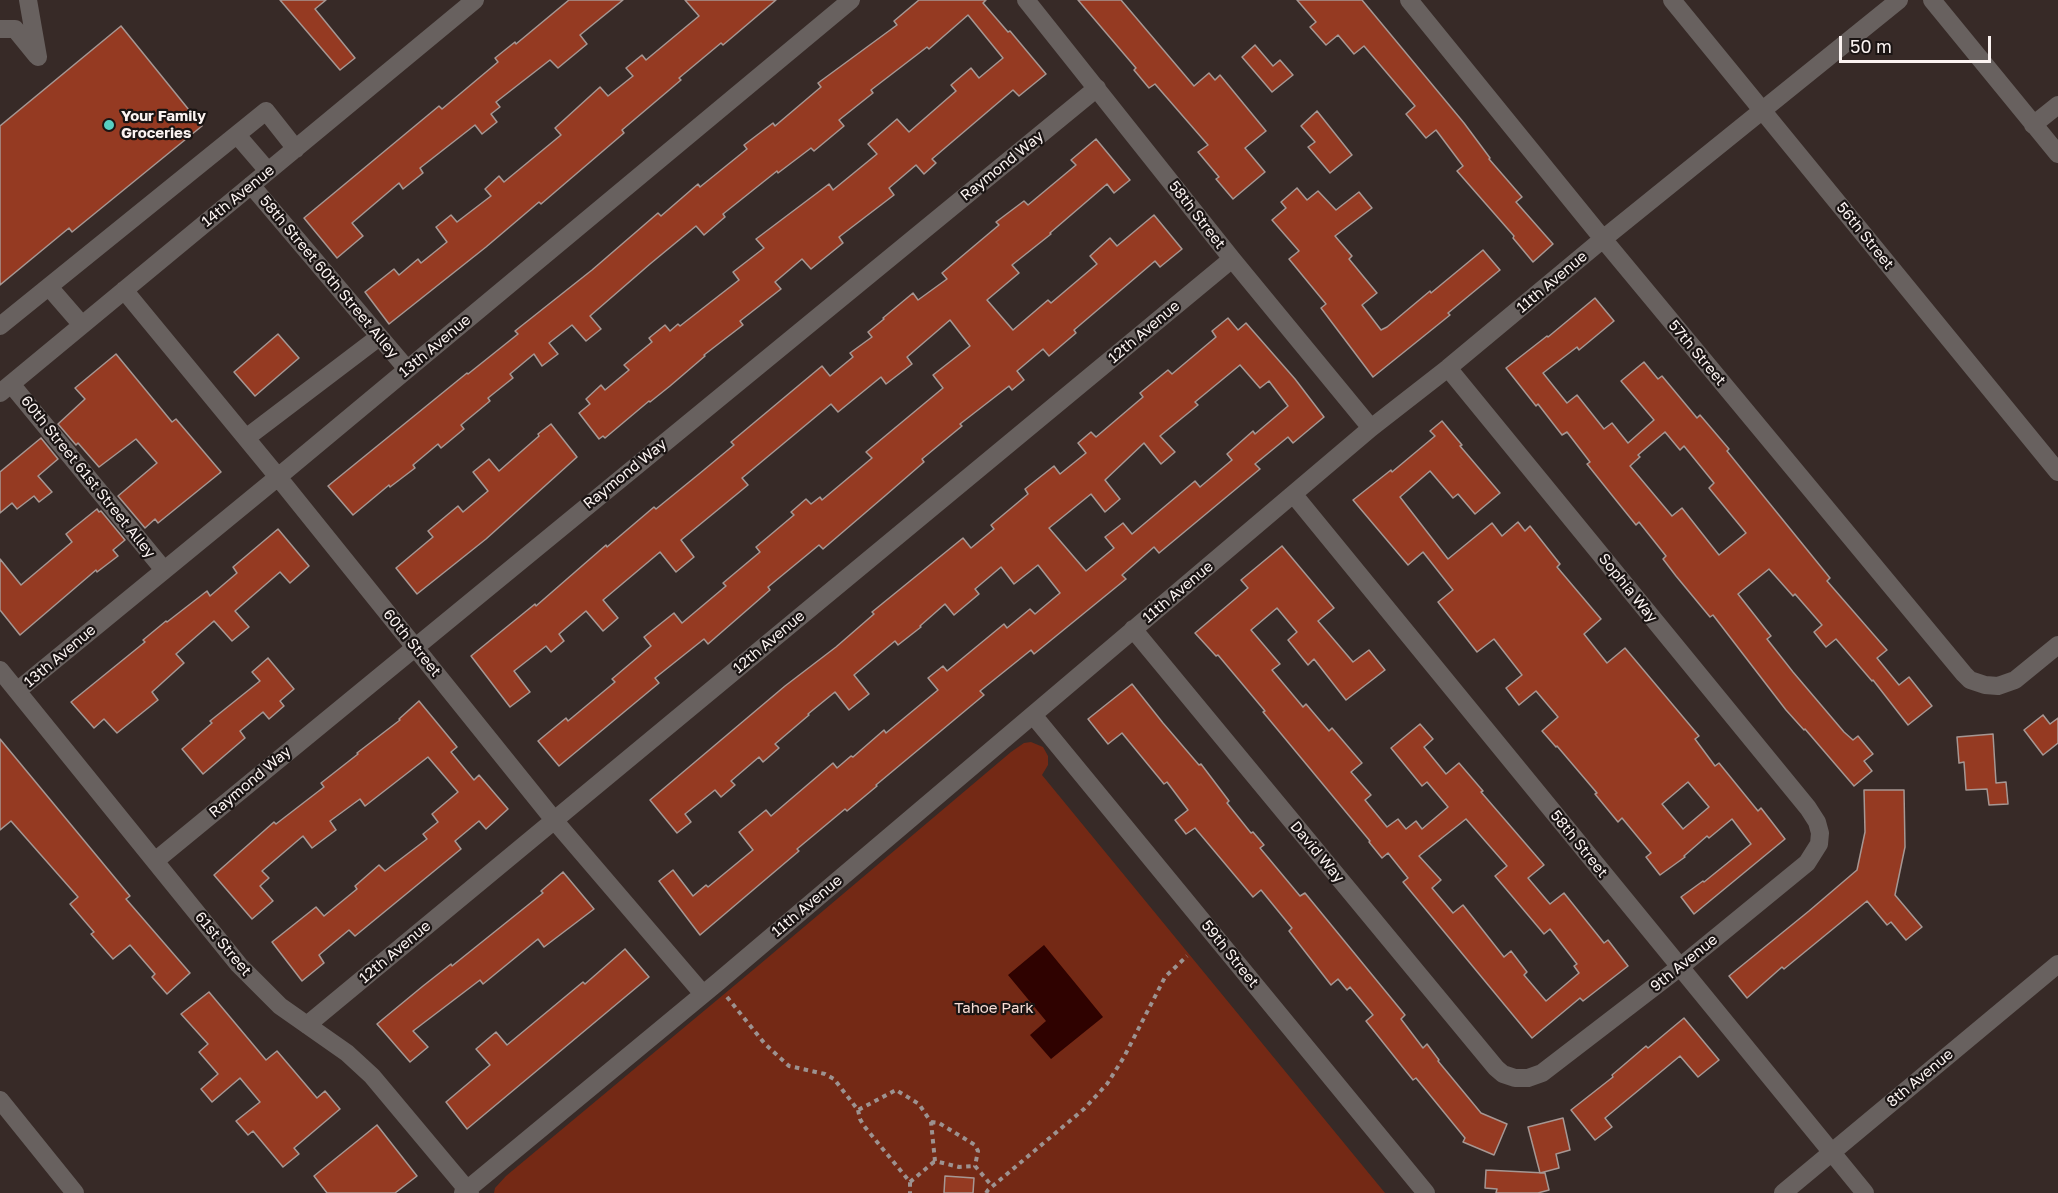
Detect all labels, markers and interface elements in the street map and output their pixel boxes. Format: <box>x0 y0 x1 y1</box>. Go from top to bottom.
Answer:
scale bar <box>1842 24 1994 62</box>
text: 50 m <box>1850 35 1892 57</box>
place label: Your Family Groceries <box>121 107 206 142</box>
marker: Your Family Groceries <box>102 118 116 132</box>
street label: Raymond Way <box>957 127 1047 205</box>
street label: 14th Avenue <box>198 161 278 231</box>
street label: 58th Street <box>1165 177 1229 253</box>
street label: 58th Street 60th Street Alley <box>256 192 402 362</box>
street label: 56th Street <box>1832 199 1898 273</box>
street label: 11th Avenue <box>1513 247 1591 317</box>
street label: 12th Avenue <box>1105 297 1183 367</box>
street label: 13th Avenue <box>396 311 474 381</box>
street label: 57th Street <box>1664 317 1730 389</box>
street label: 60th Street 61st Street Alley <box>17 392 159 562</box>
street label: Raymond Way <box>580 435 670 513</box>
street label: Sophia Way <box>1595 550 1661 626</box>
street label: 11th Avenue <box>1139 557 1217 627</box>
street label: 60th Street <box>379 606 445 680</box>
street label: 12th Avenue <box>730 607 808 677</box>
street label: 13th Avenue <box>21 621 99 691</box>
street label: Raymond Way <box>205 742 295 822</box>
street label: 58th Street <box>1546 807 1612 881</box>
street label: David Way <box>1286 818 1348 886</box>
street label: 11th Avenue <box>768 871 846 941</box>
street label: 61st Street <box>191 908 255 980</box>
street label: 12th Avenue <box>356 917 434 987</box>
street label: 59th Street <box>1197 917 1263 991</box>
street label: 9th Avenue <box>1647 931 1721 995</box>
park label: Tahoe Park <box>954 999 1034 1017</box>
street label: 8th Avenue <box>1883 1045 1957 1111</box>

